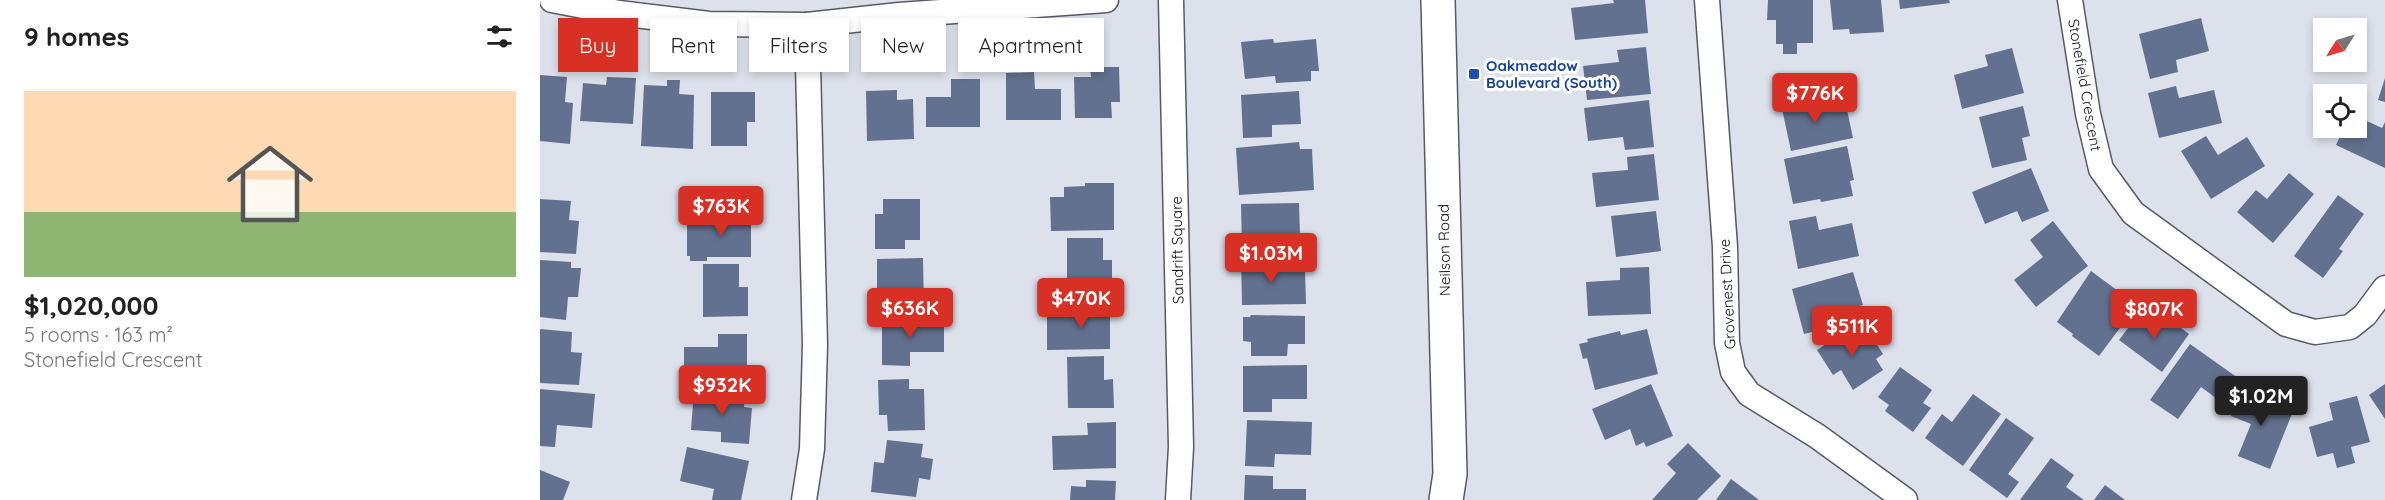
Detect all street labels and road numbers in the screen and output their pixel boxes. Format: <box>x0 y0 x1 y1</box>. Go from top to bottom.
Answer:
street label: Stonefield Crescent <box>2064 17 2106 153</box>
street label: Sandrift Square <box>1167 196 1187 304</box>
street label: Neilson Road <box>1434 204 1454 296</box>
street label: Grovenest Drive <box>1715 238 1739 350</box>

